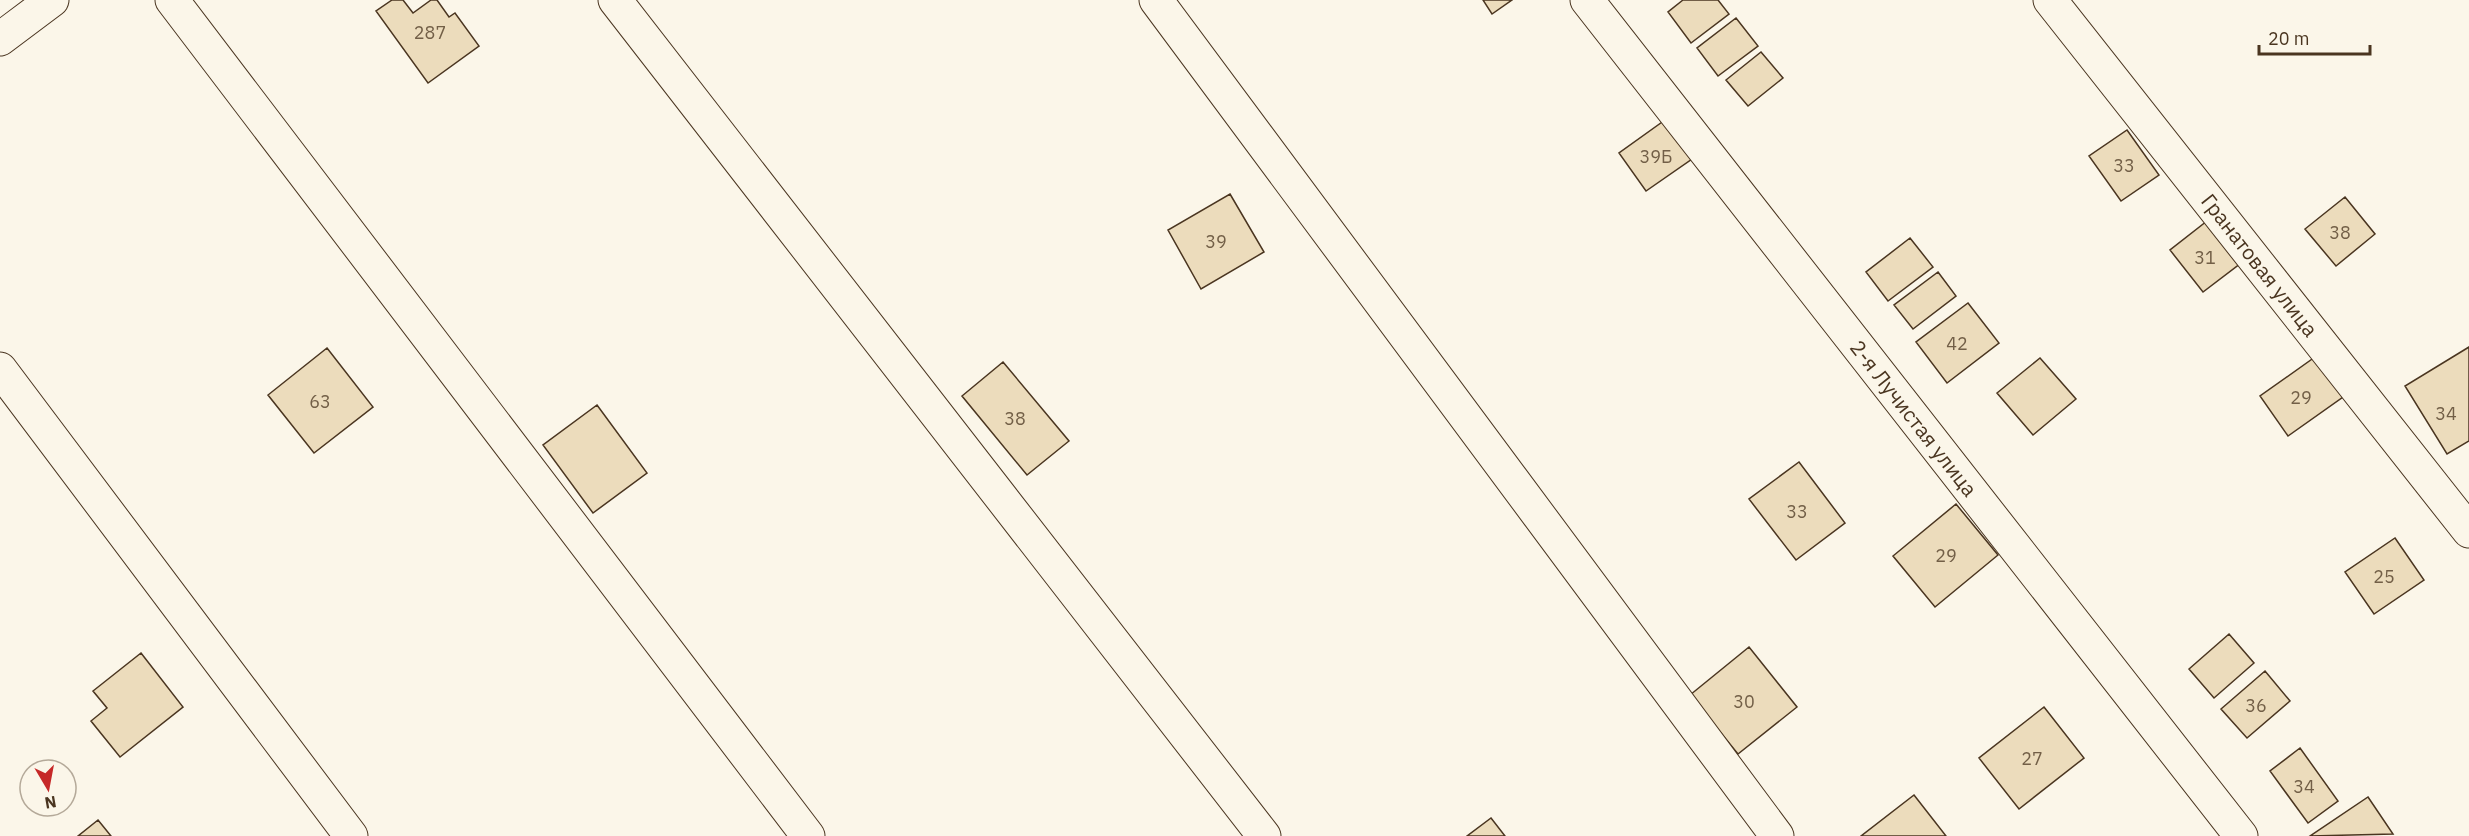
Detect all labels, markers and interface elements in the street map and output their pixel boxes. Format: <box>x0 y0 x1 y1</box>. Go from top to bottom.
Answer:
scale bar <box>2259 18 2370 56</box>
house number: 287 <box>414 21 446 44</box>
text: 20 m <box>2268 27 2310 50</box>
house number: 39Б <box>1639 145 1673 168</box>
house number: 33 <box>2113 154 2135 177</box>
street label: Гранатовая улица <box>2195 188 2325 342</box>
house number: 38 <box>2329 221 2351 244</box>
house number: 39 <box>1205 230 1227 253</box>
house number: 31 <box>2194 246 2216 269</box>
house number: 42 <box>1946 332 1968 355</box>
street label: 2-я Лучистая улица <box>1844 334 1984 502</box>
house number: 29 <box>2290 386 2312 409</box>
house number: 63 <box>309 390 331 413</box>
house number: 34 <box>2435 402 2457 425</box>
house number: 38 <box>1004 407 1026 430</box>
house number: 33 <box>1786 500 1808 523</box>
house number: 29 <box>1935 544 1957 567</box>
house number: 25 <box>2373 565 2395 588</box>
house number: 30 <box>1733 690 1755 713</box>
house number: 36 <box>2245 694 2267 717</box>
house number: 27 <box>2021 747 2043 770</box>
north arrow <box>18 758 78 818</box>
house number: 34 <box>2293 775 2315 798</box>
text: N <box>43 792 58 814</box>

